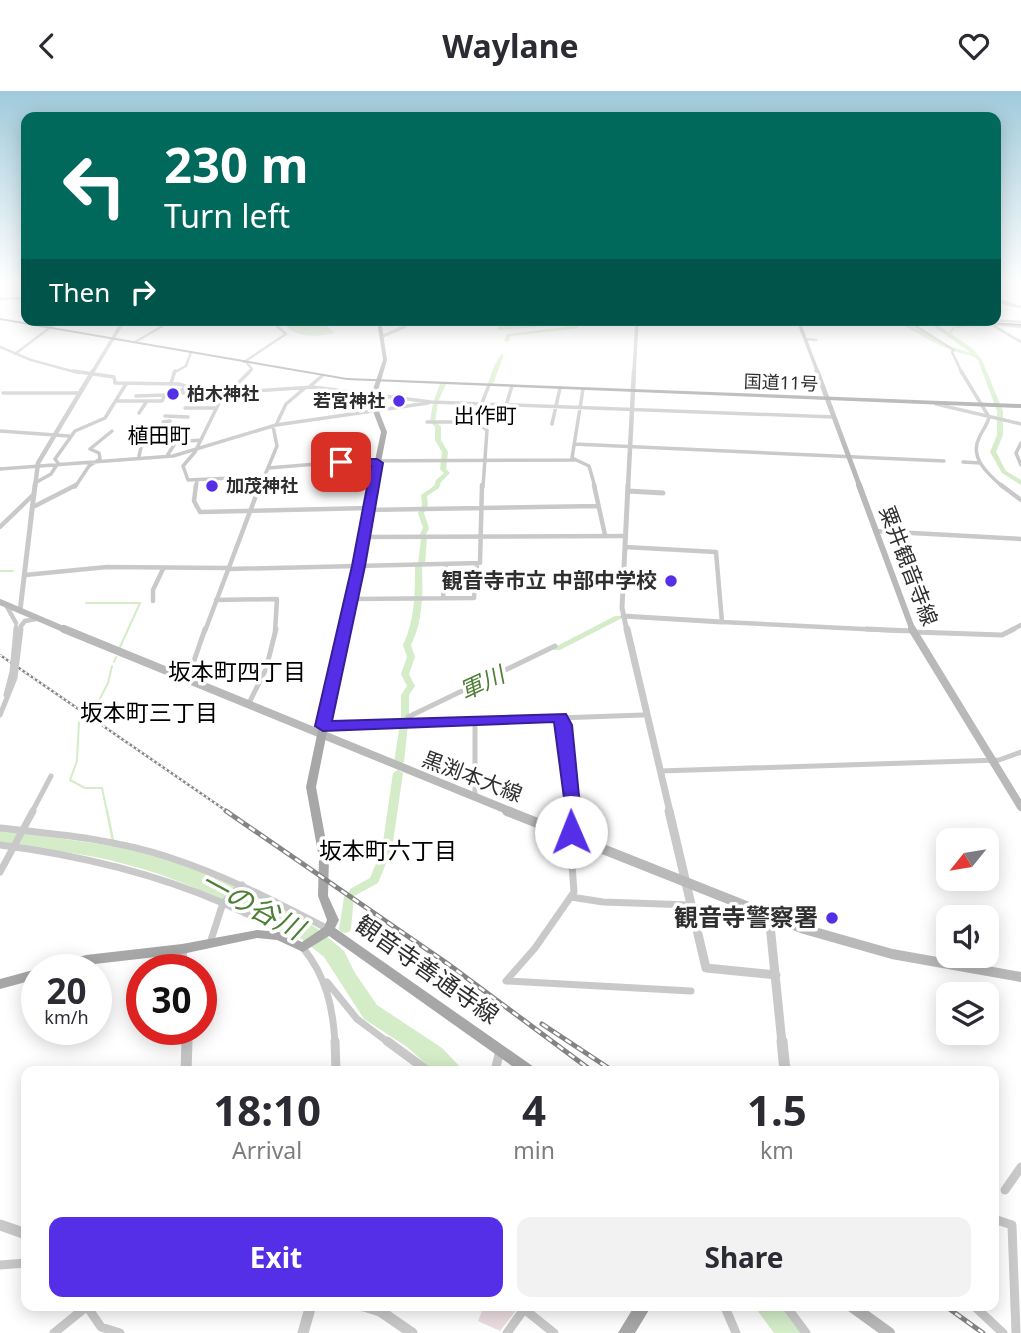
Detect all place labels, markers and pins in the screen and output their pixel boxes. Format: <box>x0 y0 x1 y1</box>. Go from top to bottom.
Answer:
place label: 柏木神社 <box>187 381 259 405</box>
marker: 柏木神社 <box>165 386 181 402</box>
place label: 若宮神社 <box>313 388 385 412</box>
marker: 若宮神社 <box>391 393 407 409</box>
pin <box>311 432 371 492</box>
place label: 加茂神社 <box>226 473 298 497</box>
marker: 加茂神社 <box>204 478 220 494</box>
place label: 観音寺市立 中部中学校 <box>442 566 657 594</box>
marker: 観音寺市立 中部中学校 <box>663 573 679 589</box>
place label: 観音寺警察署 <box>674 900 818 933</box>
marker: 観音寺警察署 <box>824 910 840 926</box>

